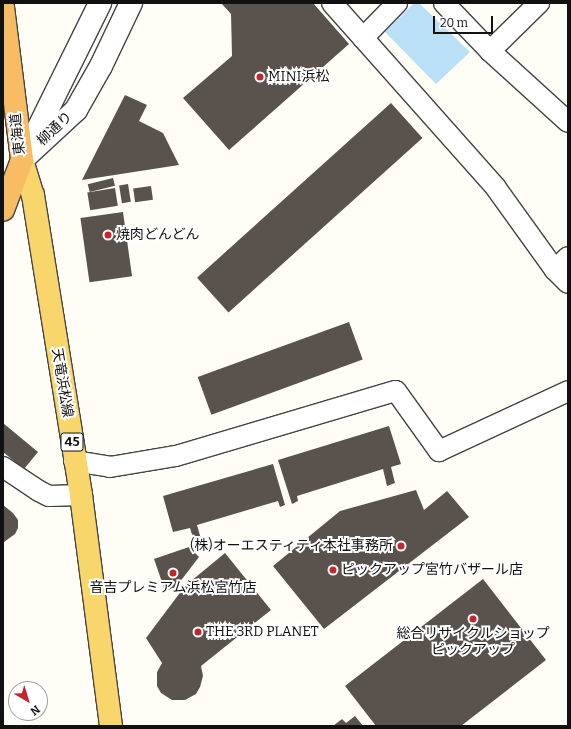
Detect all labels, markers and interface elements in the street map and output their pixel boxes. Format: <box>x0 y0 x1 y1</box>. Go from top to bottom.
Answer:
scale bar <box>435 8 495 34</box>
text: 20 m <box>440 16 468 30</box>
place label: MINI浜松 <box>268 69 329 85</box>
marker: MINI浜松 <box>255 72 265 82</box>
street label: 柳通り <box>34 109 76 149</box>
street label: 東海道 <box>7 112 29 156</box>
place label: 焼肉どんどん <box>116 227 200 243</box>
marker: 焼肉どんどん <box>103 230 113 240</box>
street label: 天竜浜松線 <box>48 347 76 419</box>
road number: 45 <box>60 431 84 453</box>
place label: (株)オーエスティティ本社事務所 <box>188 538 393 554</box>
marker: (株)オーエスティティ本社事務所 <box>396 541 406 551</box>
place label: ピックアップ宮竹バザール店 <box>341 562 523 578</box>
marker: ピックアップ宮竹バザール店 <box>328 565 338 575</box>
marker: 音吉プレミアム浜松宮竹店 <box>168 568 178 578</box>
place label: 音吉プレミアム浜松宮竹店 <box>89 580 257 596</box>
marker: 総合リサイクルショップ ピックアップ <box>468 614 478 624</box>
place label: THE 3RD PLANET <box>206 624 319 640</box>
place label: 総合リサイクルショップ ピックアップ <box>396 626 550 658</box>
marker: THE 3RD PLANET <box>193 627 203 637</box>
north arrow <box>8 681 48 721</box>
text: N <box>28 702 42 718</box>

